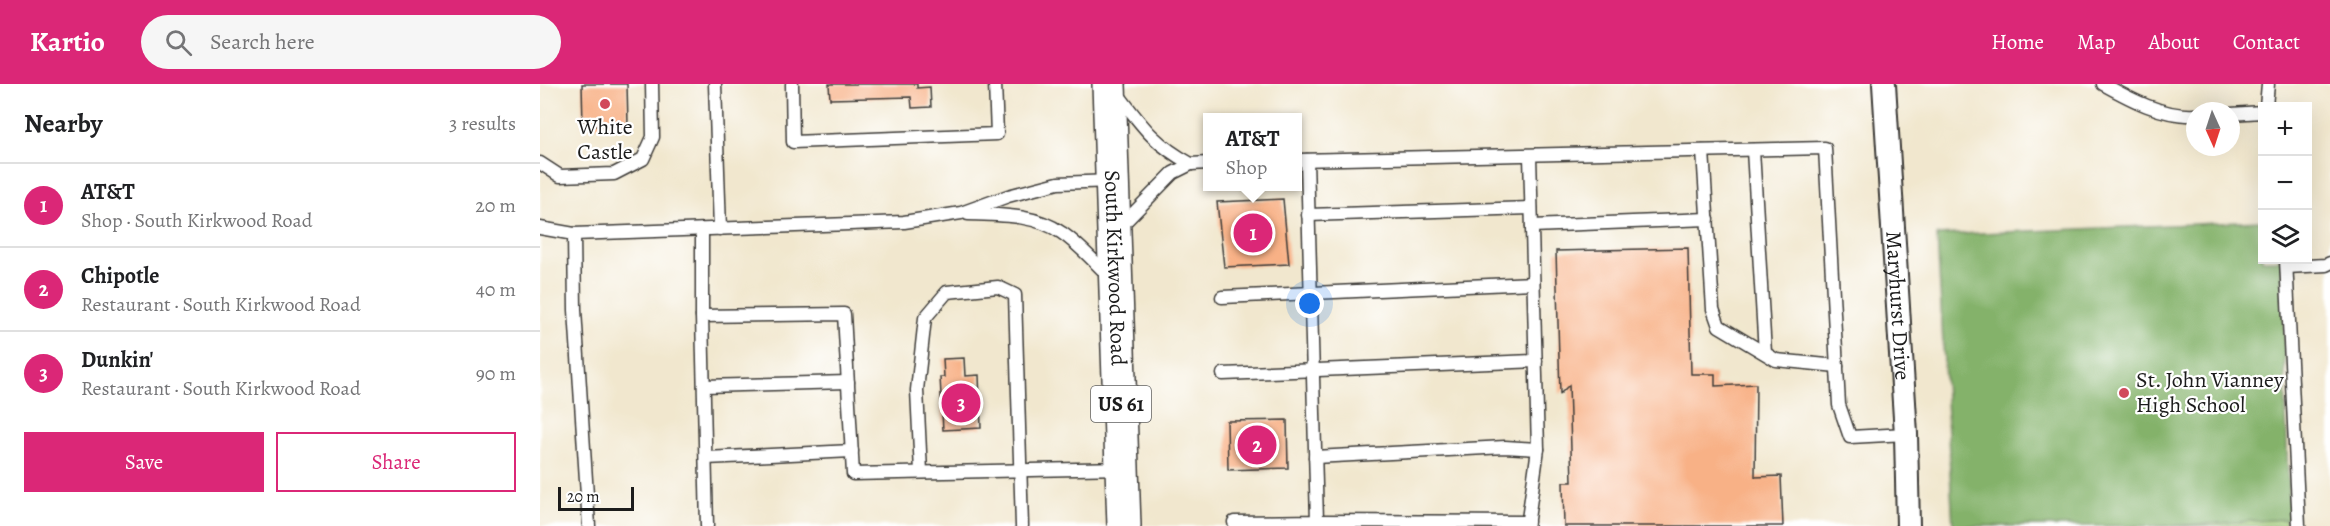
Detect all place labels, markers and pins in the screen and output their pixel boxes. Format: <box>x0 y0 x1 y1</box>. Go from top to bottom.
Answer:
marker: White Castle <box>598 97 612 111</box>
place label: White Castle <box>576 112 633 167</box>
pin: 1 <box>1234 210 1272 256</box>
place label: St. John Vianney High School <box>2136 365 2284 420</box>
pin: 3 <box>942 380 980 426</box>
marker: St. John Vianney High School <box>2117 386 2131 400</box>
pin: 2 <box>1238 422 1276 468</box>

